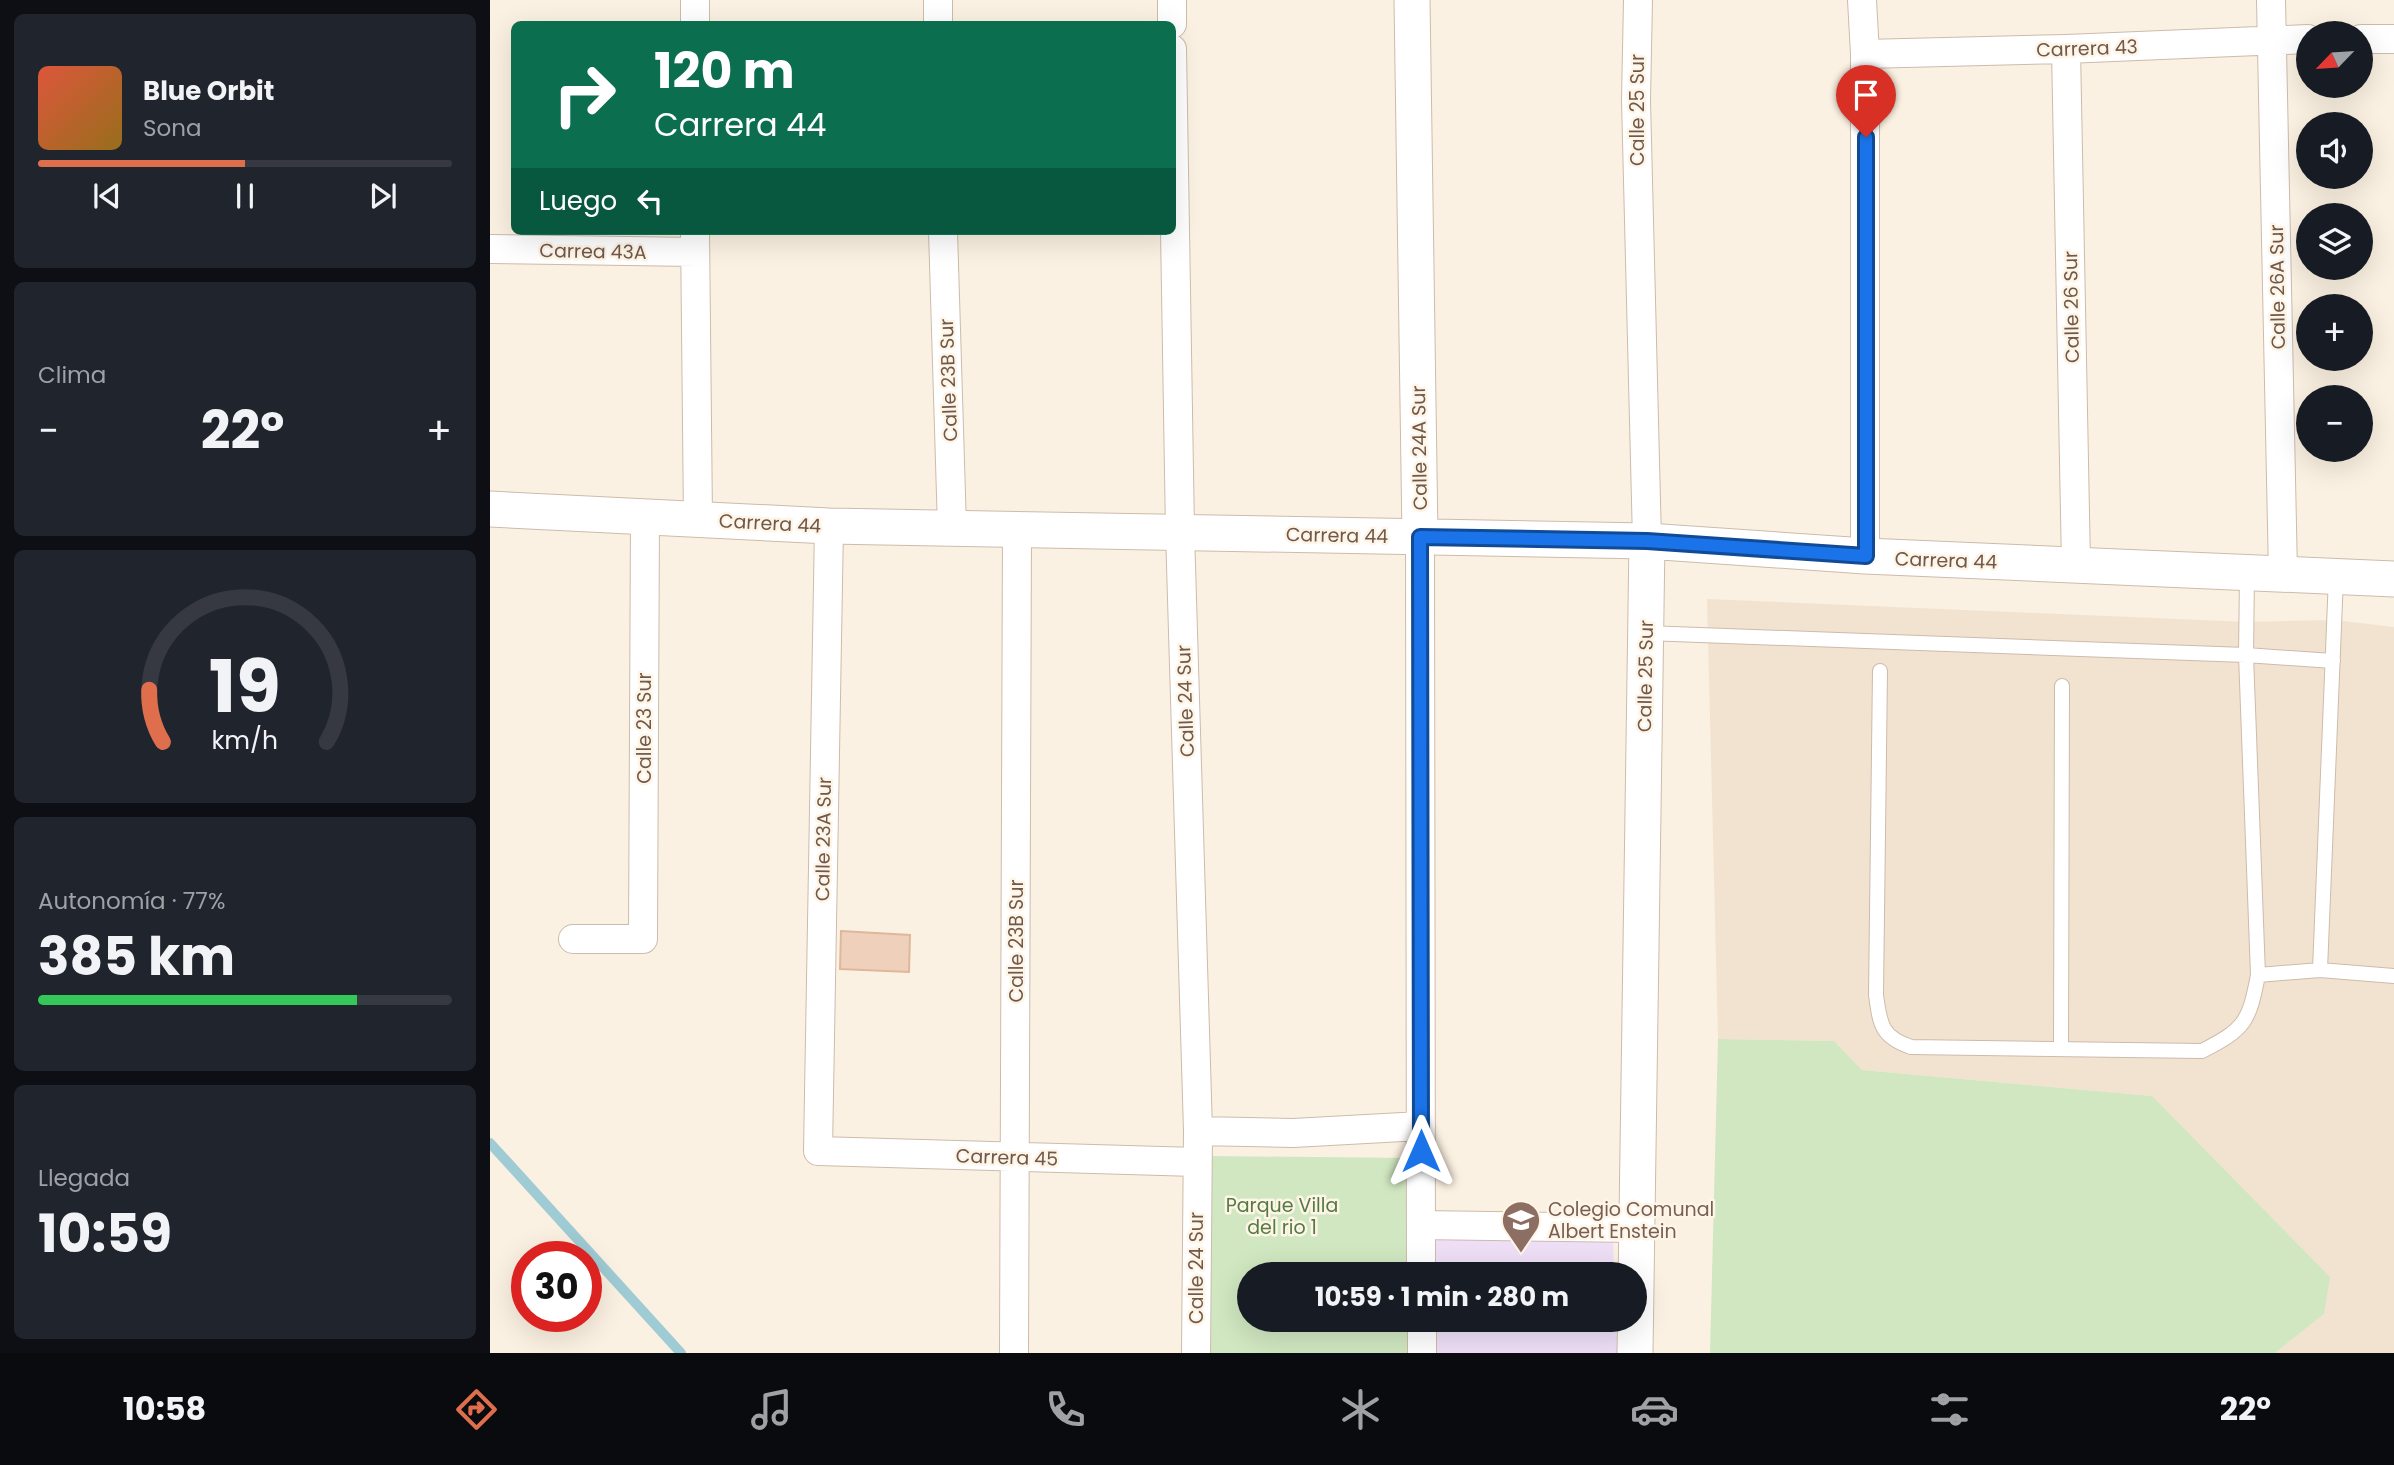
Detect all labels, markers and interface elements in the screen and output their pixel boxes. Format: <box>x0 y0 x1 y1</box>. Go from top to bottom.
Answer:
north arrow <box>2296 21 2373 98</box>
map controls <box>2296 21 2373 462</box>
street label: Carrera 43 <box>2036 33 2138 64</box>
text: 120 m <box>654 37 795 105</box>
icon: right <box>539 49 630 140</box>
street label: Calle 25 Sur <box>1624 54 1651 166</box>
pin <box>1836 65 1896 137</box>
text: Blue Orbit <box>143 73 274 109</box>
icon: arrive <box>1847 76 1885 114</box>
text: Carrera 44 <box>654 102 826 147</box>
text: Sona <box>143 112 202 144</box>
button: sound <box>2296 112 2373 189</box>
icon: previous <box>88 177 126 215</box>
icon: pause <box>226 177 264 215</box>
icon: next <box>364 177 402 215</box>
icon: left <box>631 182 669 220</box>
text: Luego <box>539 183 617 219</box>
button: layers <box>2296 203 2373 280</box>
street label: Calle 26A Sur <box>2263 224 2292 350</box>
street label: Carrea 43A <box>539 237 647 266</box>
street label: Calle 26 Sur <box>2057 251 2086 363</box>
button: + <box>2296 294 2373 371</box>
street label: Calle 23B Sur <box>933 318 964 442</box>
text: Clima <box>38 359 106 391</box>
street label: Calle 24A Sur <box>1405 385 1434 511</box>
button: − <box>2296 385 2373 462</box>
text: 22° <box>201 394 284 467</box>
text: − <box>38 404 59 457</box>
text: + <box>426 404 452 457</box>
street label: Carrera 44 <box>718 507 822 540</box>
street label: Carrera 44 <box>1286 521 1388 550</box>
street label: Carrera 44 <box>1894 545 1998 576</box>
street label: Calle 25 Sur <box>1631 620 1660 732</box>
text: 19 <box>209 637 281 738</box>
street label: Calle 24 Sur <box>1170 645 1201 757</box>
street label: Calle 23 Sur <box>631 672 658 784</box>
text: km/h <box>212 723 278 758</box>
street label: Calle 23A Sur <box>809 777 838 901</box>
street label: Calle 23B Sur <box>1003 880 1030 1002</box>
text: Autonomía · 77% <box>38 885 225 917</box>
text: 385 km <box>38 920 235 993</box>
position arrow <box>1384 1114 1458 1188</box>
street label: Carrera 45 <box>955 1142 1059 1173</box>
text: Llegada <box>38 1162 130 1194</box>
park label: Parque Villa del rio 1 <box>1226 1192 1338 1241</box>
place label: Colegio Comunal Albert Enstein <box>1548 1196 1714 1245</box>
text: 10:59 <box>38 1197 172 1270</box>
school or university icon: Colegio Comunal Albert Enstein <box>1500 1199 1542 1254</box>
street label: Calle 24 Sur <box>1183 1212 1210 1324</box>
speed limit sign: 30 <box>511 1241 602 1332</box>
text: 10:59 · 1 min · 280 m <box>1315 1279 1569 1315</box>
icon: directions <box>452 1385 501 1434</box>
icon: music <box>747 1385 796 1434</box>
icon: phone <box>1041 1385 1090 1434</box>
icon: climate <box>1336 1385 1385 1434</box>
icon: car <box>1630 1385 1679 1434</box>
icon: filters <box>1925 1385 1974 1434</box>
text: 10:58 <box>123 1386 206 1431</box>
text: 22° <box>2220 1386 2271 1431</box>

